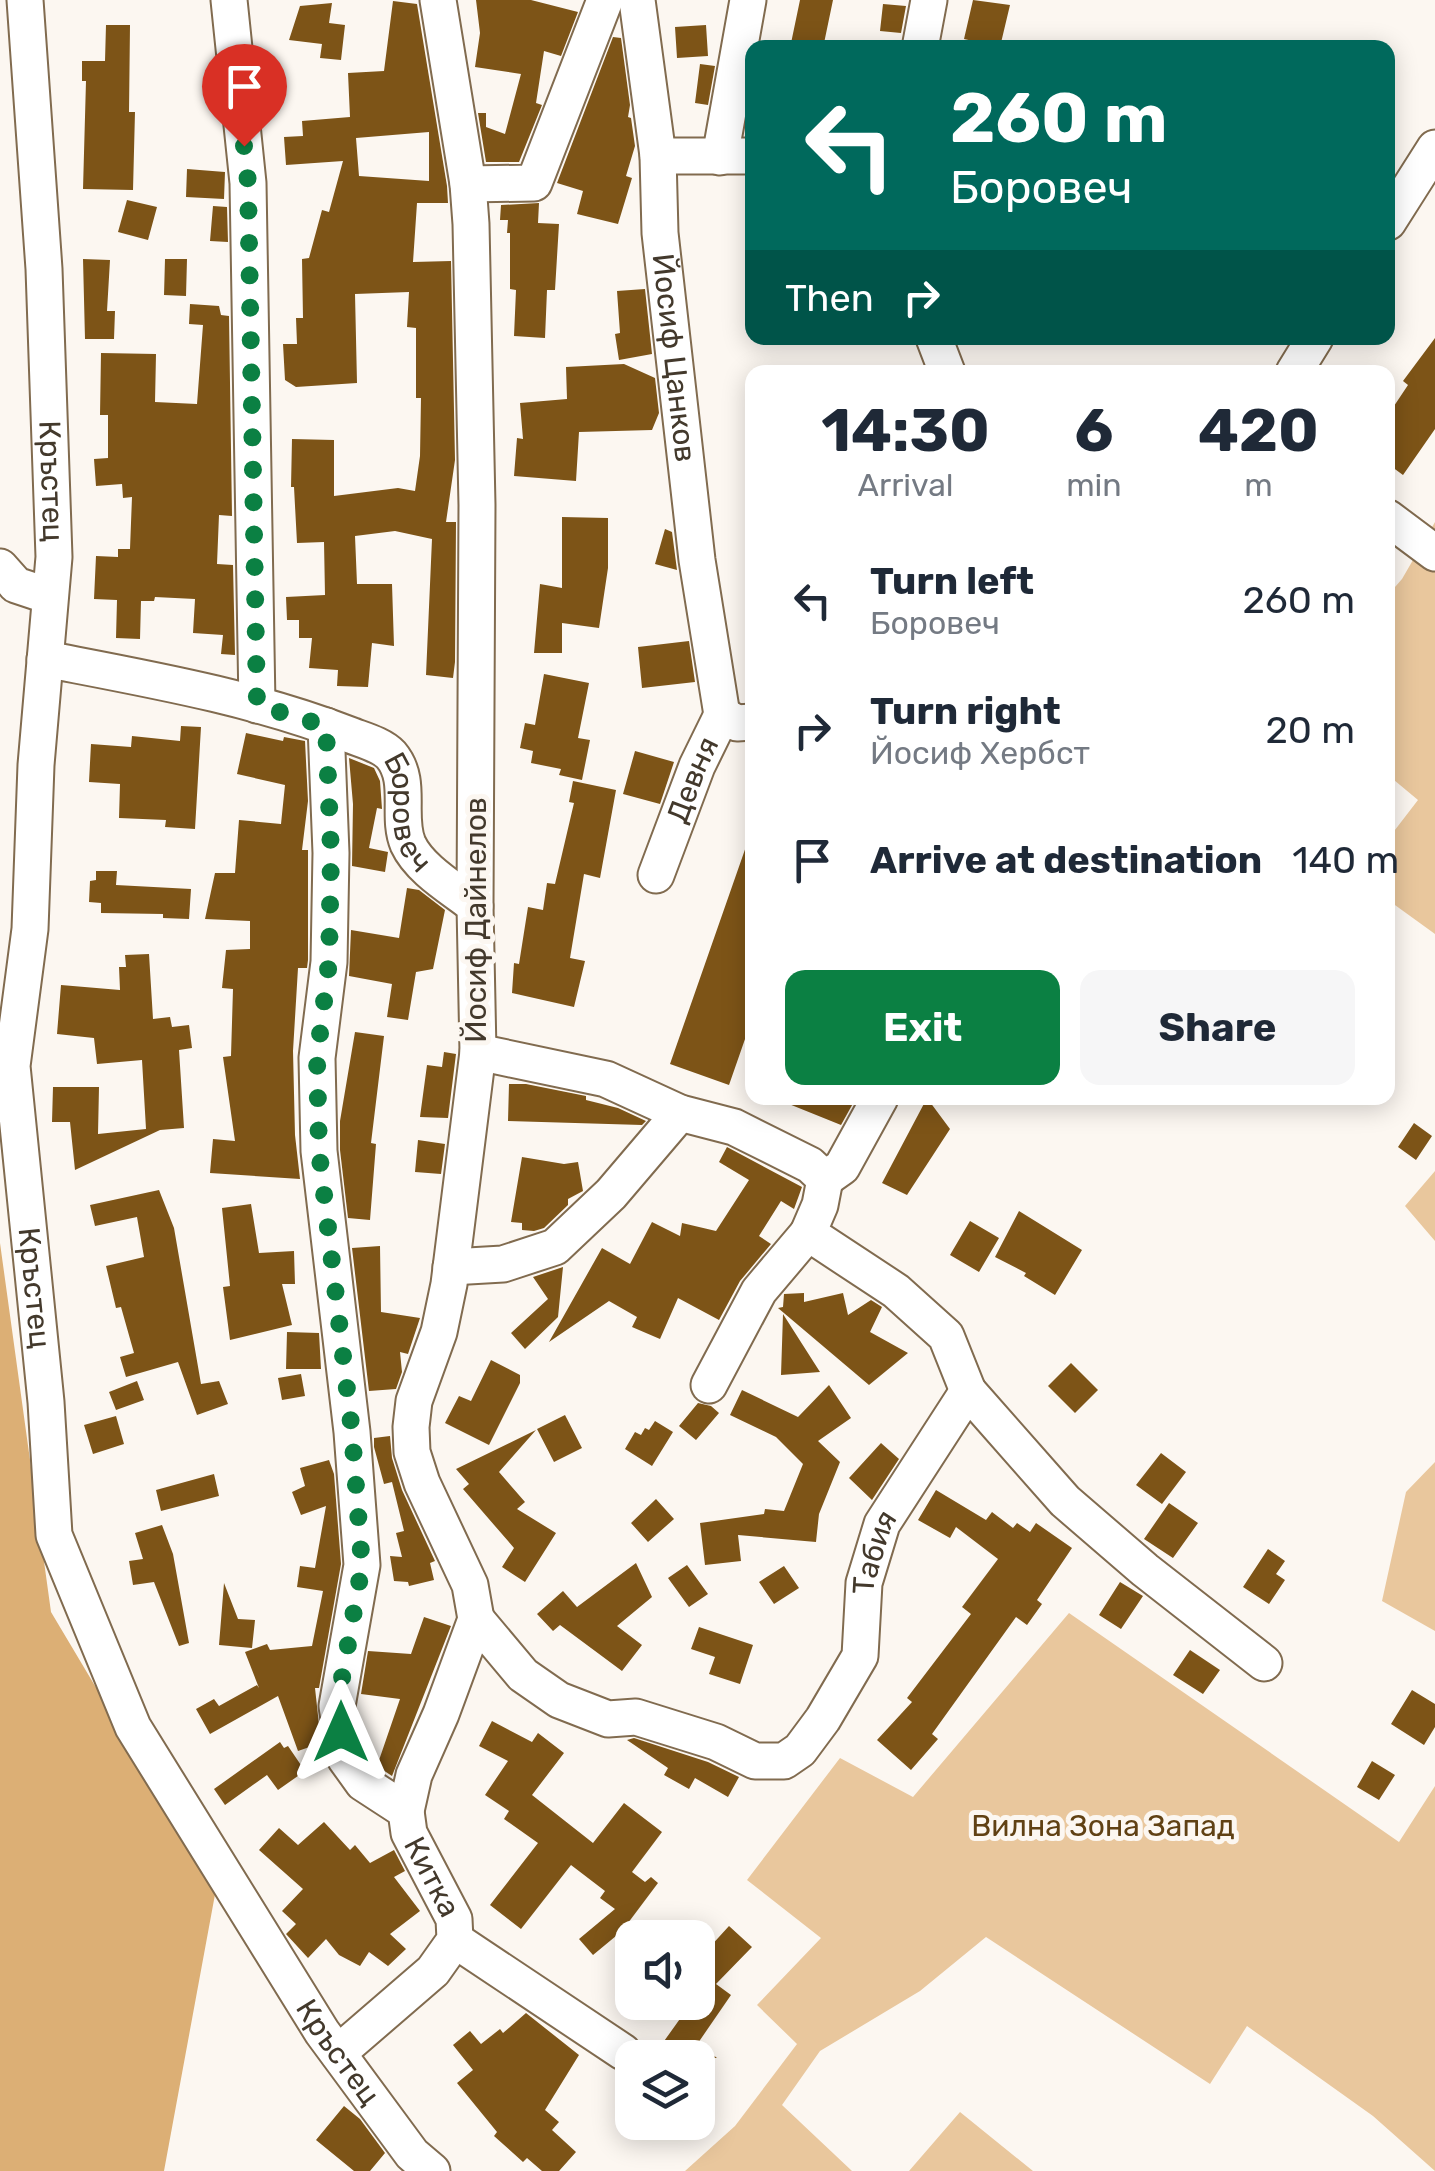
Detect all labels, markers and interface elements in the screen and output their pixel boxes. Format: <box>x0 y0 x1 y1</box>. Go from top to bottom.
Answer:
pin <box>202 44 287 147</box>
icon: arrive <box>217 59 272 114</box>
text: 260 m <box>950 77 1168 160</box>
icon: left <box>785 80 915 210</box>
text: Боровеч <box>950 161 1132 214</box>
street label: Йосиф Цанков <box>644 252 704 464</box>
icon: right <box>894 270 949 325</box>
text: Then <box>785 275 874 321</box>
text: 14:30 <box>821 395 990 466</box>
text: 6 <box>1074 395 1113 466</box>
text: 420 <box>1198 395 1319 466</box>
street label: Кръстец <box>31 420 71 543</box>
text: Arrival <box>858 466 954 504</box>
text: min <box>1066 466 1122 504</box>
text: m <box>1244 466 1273 504</box>
text: Turn left <box>870 558 1034 604</box>
icon: left <box>785 573 840 628</box>
text: 260 m <box>1243 577 1355 623</box>
text: Боровеч <box>870 604 1000 642</box>
text: Turn right <box>870 688 1061 734</box>
icon: right <box>785 703 840 758</box>
text: 20 m <box>1265 707 1355 753</box>
street label: Девня <box>659 731 727 828</box>
text: Йосиф Хербст <box>870 734 1090 772</box>
street label: Боровеч <box>376 746 439 880</box>
street label: Йосиф Дайнелов <box>458 797 494 1043</box>
icon: arrive <box>785 833 840 888</box>
text: Arrive at destination <box>870 837 1262 883</box>
text: 140 m <box>1292 837 1399 883</box>
button: Exit <box>785 970 1060 1085</box>
button: Share <box>1080 970 1355 1085</box>
street label: Кръстец <box>10 1226 58 1350</box>
street label: Табия <box>845 1503 904 1595</box>
position arrow <box>289 1680 393 1784</box>
park label: Вилна Зона Запад <box>971 1808 1235 1844</box>
street label: Китка <box>396 1831 468 1923</box>
map controls <box>615 1920 715 2140</box>
button: sound <box>615 1920 715 2020</box>
street label: Кръстец <box>288 1993 388 2112</box>
button: layers <box>615 2040 715 2140</box>

